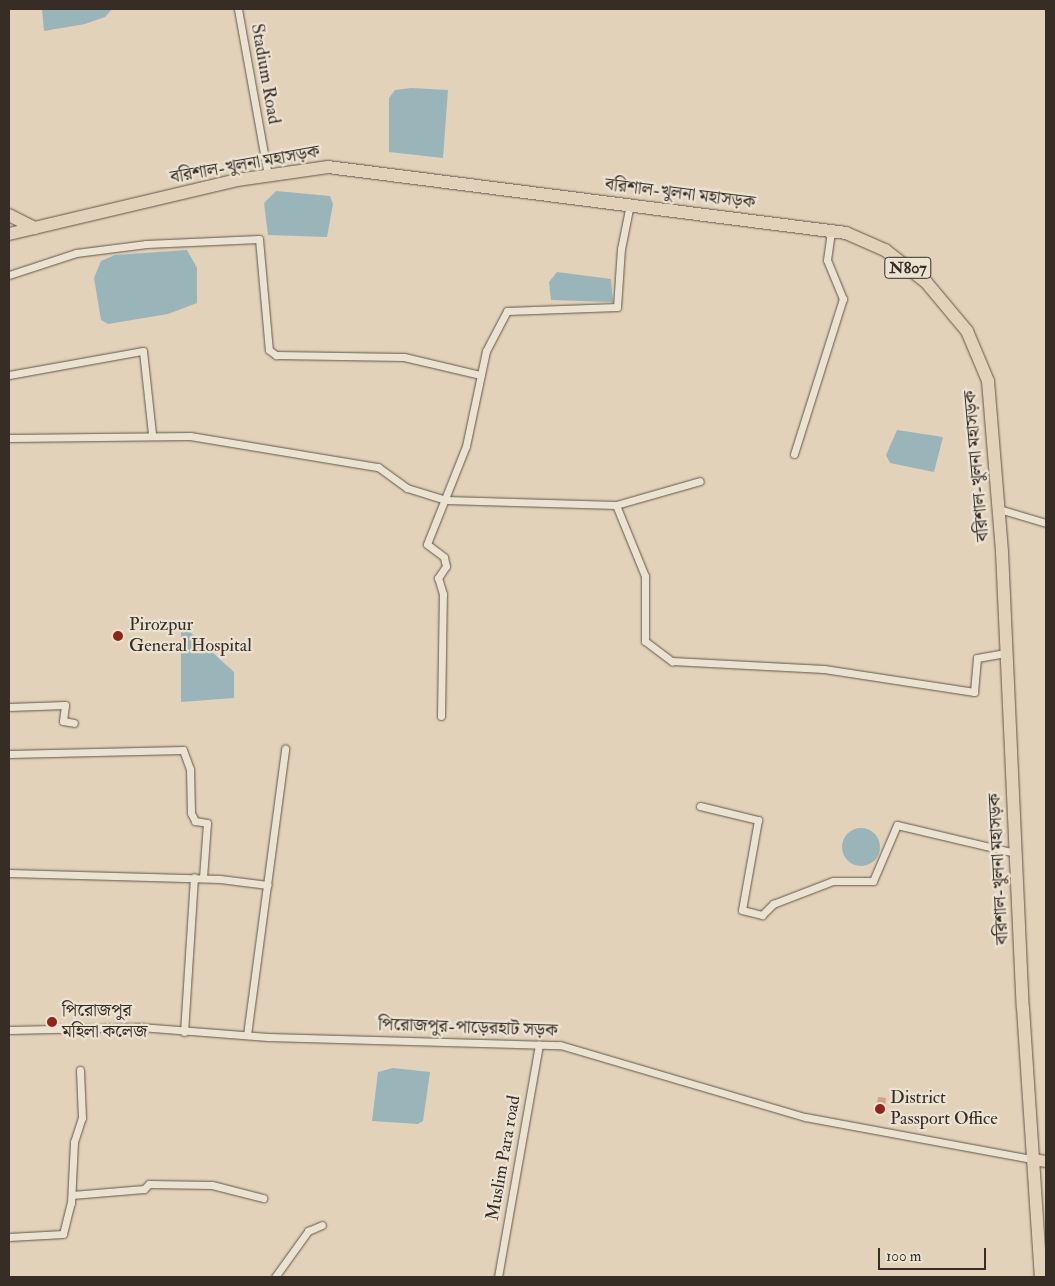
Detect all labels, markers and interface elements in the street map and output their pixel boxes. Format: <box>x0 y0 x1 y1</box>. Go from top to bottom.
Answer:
street label: Stadium Road <box>246 22 284 126</box>
street label: বরিশাল-খুলনা মহাসড়ক <box>169 141 321 189</box>
street label: বরিশাল-খুলনা মহাসড়ক <box>604 174 756 214</box>
road number: N807 <box>884 254 932 282</box>
street label: বরিশাল-খুলনা মহাসড়ক <box>960 390 994 542</box>
place label: Pirozpur General Hospital <box>129 615 252 658</box>
marker: Pirozpur General Hospital <box>111 629 125 643</box>
street label: বরিশাল-খুলনা মহাসড়ক <box>984 793 1014 945</box>
place label: পিরোজপুর মহিলা কলেজ <box>62 1001 147 1044</box>
street label: পিরোজপুর-পাড়েরহাট সড়ক <box>378 1014 558 1042</box>
marker: পিরোজপুর মহিলা কলেজ <box>46 1016 58 1028</box>
place label: District Passport Office <box>890 1088 998 1130</box>
street label: Muslim Para road <box>482 1094 526 1222</box>
marker: District Passport Office <box>874 1103 886 1115</box>
scale bar <box>880 1238 988 1270</box>
text: 100 m <box>886 1247 921 1266</box>

